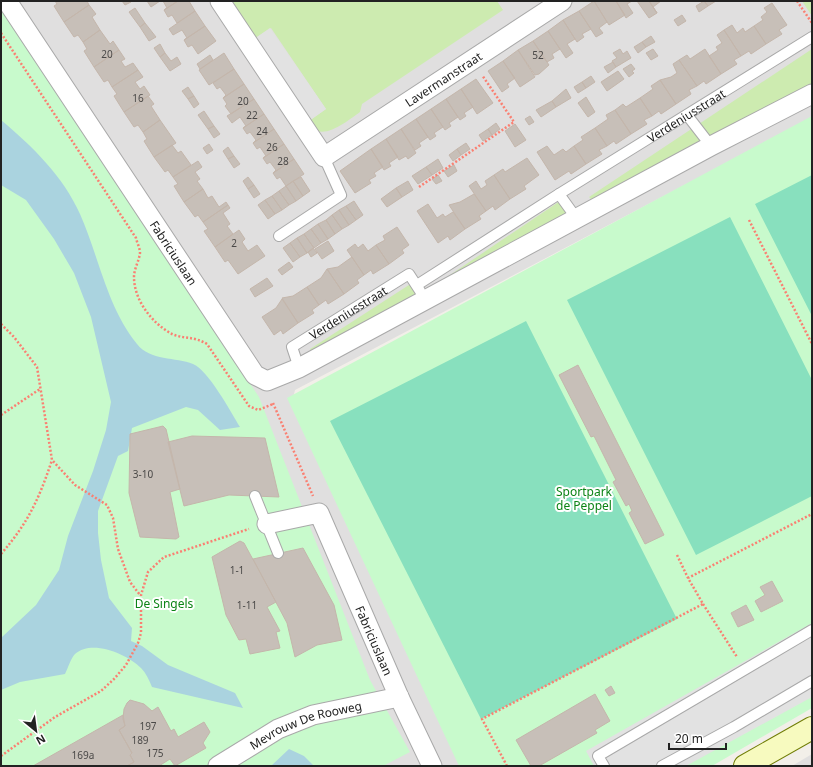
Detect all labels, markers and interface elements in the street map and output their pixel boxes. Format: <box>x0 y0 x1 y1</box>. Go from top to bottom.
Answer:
house number: 20 <box>101 47 113 61</box>
street label: Lavermanstraat <box>401 47 486 110</box>
house number: 52 <box>532 48 544 62</box>
street label: Verdeniusstraat <box>644 84 729 146</box>
house number: 16 <box>132 91 144 105</box>
house number: 20 <box>237 94 249 108</box>
house number: 22 <box>246 108 258 122</box>
house number: 24 <box>256 124 268 138</box>
house number: 26 <box>266 140 278 154</box>
house number: 28 <box>277 154 289 168</box>
street label: Fabriciuslaan <box>146 217 202 288</box>
house number: 2 <box>231 236 237 250</box>
street label: Verdeniusstraat <box>306 281 391 343</box>
house number: 3-10 <box>133 467 153 481</box>
park label: Sportpark de Peppel <box>556 483 613 514</box>
house number: 1-1 <box>230 563 244 577</box>
park label: De Singels <box>135 595 194 612</box>
house number: 1-11 <box>237 598 257 612</box>
street label: Fabriciuslaan <box>352 603 397 678</box>
street label: Mevrouw De Rooweg <box>246 697 363 753</box>
north arrow <box>16 711 56 751</box>
house number: 197 <box>139 719 157 733</box>
scale bar <box>669 725 726 751</box>
text: 20 m <box>675 730 703 747</box>
text: N <box>34 731 49 749</box>
house number: 189 <box>131 733 149 747</box>
house number: 175 <box>146 746 164 760</box>
house number: 169a <box>72 748 94 762</box>

